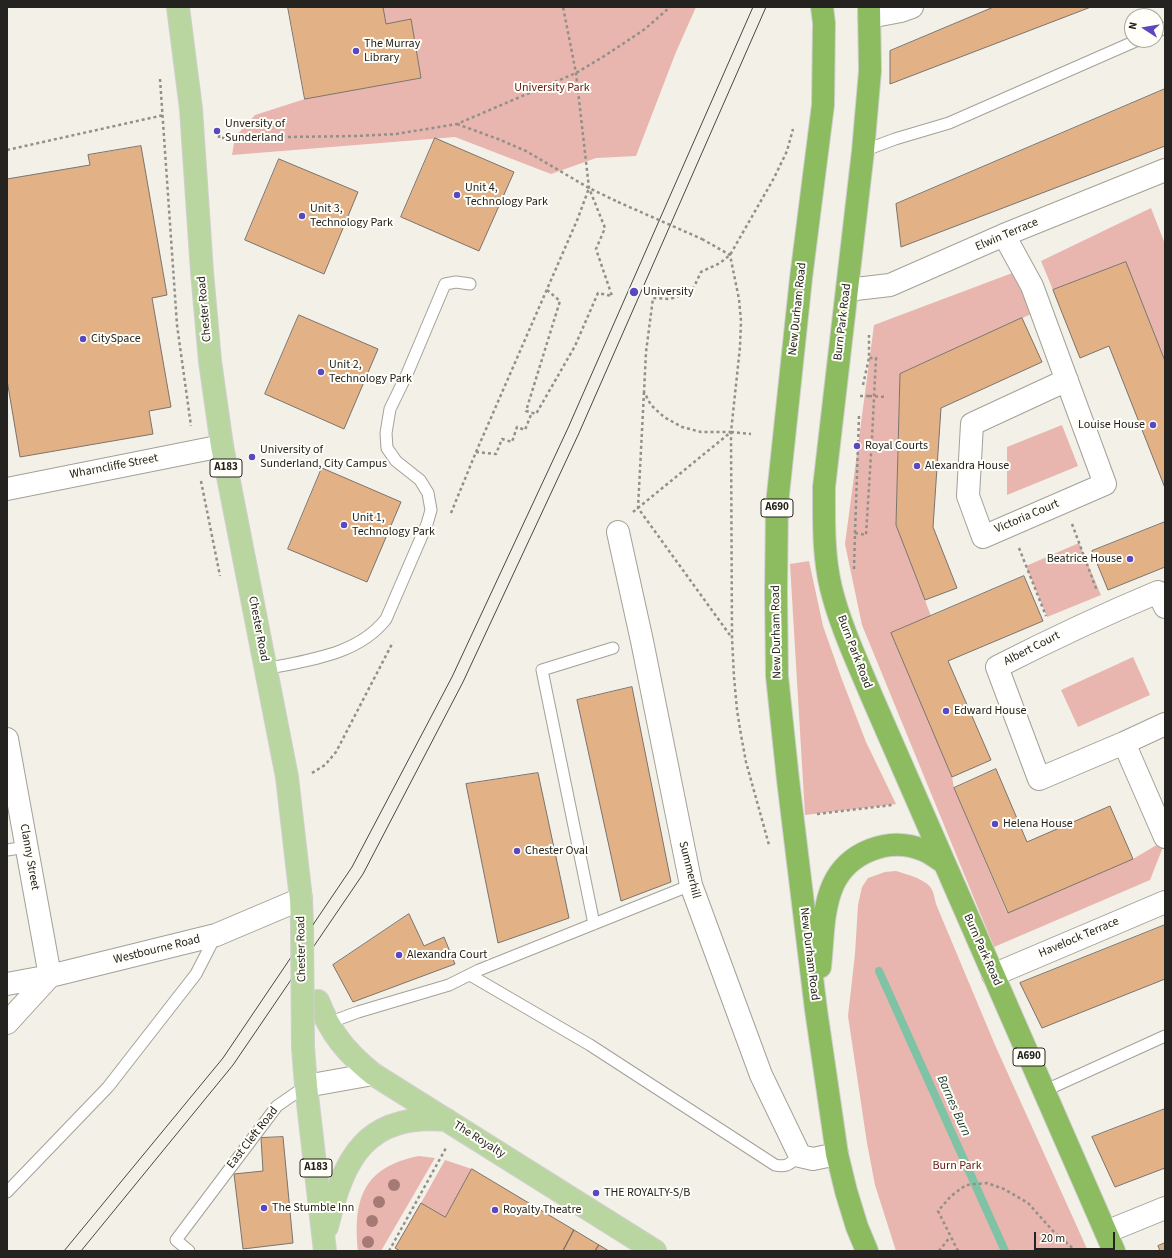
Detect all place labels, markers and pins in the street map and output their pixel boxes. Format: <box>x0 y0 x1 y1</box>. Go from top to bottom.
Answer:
place label: The Murray Library <box>364 37 420 65</box>
marker: The Murray Library <box>351 46 361 56</box>
place label: Unversity of Sunderland <box>225 117 285 145</box>
marker: Unversity of Sunderland <box>212 126 222 136</box>
place label: Unit 4, Technology Park <box>465 181 548 209</box>
marker: Unit 4, Technology Park <box>452 190 462 200</box>
place label: Unit 3, Technology Park <box>310 202 393 230</box>
marker: Unit 3, Technology Park <box>297 211 307 221</box>
place label: University <box>643 285 694 299</box>
marker: University <box>628 286 640 298</box>
place label: CitySpace <box>91 332 141 346</box>
marker: CitySpace <box>78 334 88 344</box>
place label: Unit 2, Technology Park <box>329 358 412 386</box>
marker: Unit 2, Technology Park <box>316 367 326 377</box>
place label: Louise House <box>1078 418 1145 432</box>
marker: Louise House <box>1148 420 1158 430</box>
place label: Royal Courts <box>865 439 928 453</box>
marker: Royal Courts <box>852 441 862 451</box>
place label: University of Sunderland, City Campus <box>260 443 387 471</box>
marker: University of Sunderland, City Campus <box>247 452 257 462</box>
place label: Alexandra House <box>925 459 1009 473</box>
marker: Alexandra House <box>912 461 922 471</box>
place label: Unit 1, Technology Park <box>352 511 435 539</box>
marker: Unit 1, Technology Park <box>339 520 349 530</box>
place label: Beatrice House <box>1047 552 1122 566</box>
marker: Beatrice House <box>1125 554 1135 564</box>
place label: Edward House <box>954 704 1026 718</box>
marker: Edward House <box>941 706 951 716</box>
place label: Helena House <box>1003 817 1073 831</box>
marker: Helena House <box>990 819 1000 829</box>
place label: Chester Oval <box>525 844 588 858</box>
marker: Chester Oval <box>512 846 522 856</box>
place label: Alexandra Court <box>407 948 487 962</box>
marker: Alexandra Court <box>394 950 404 960</box>
place label: THE ROYALTY-S/B <box>604 1186 690 1200</box>
marker: THE ROYALTY-S/B <box>591 1188 601 1198</box>
place label: The Stumble Inn <box>272 1201 354 1215</box>
marker: The Stumble Inn <box>259 1203 269 1213</box>
place label: Royalty Theatre <box>503 1203 581 1217</box>
marker: Royalty Theatre <box>490 1205 500 1215</box>

